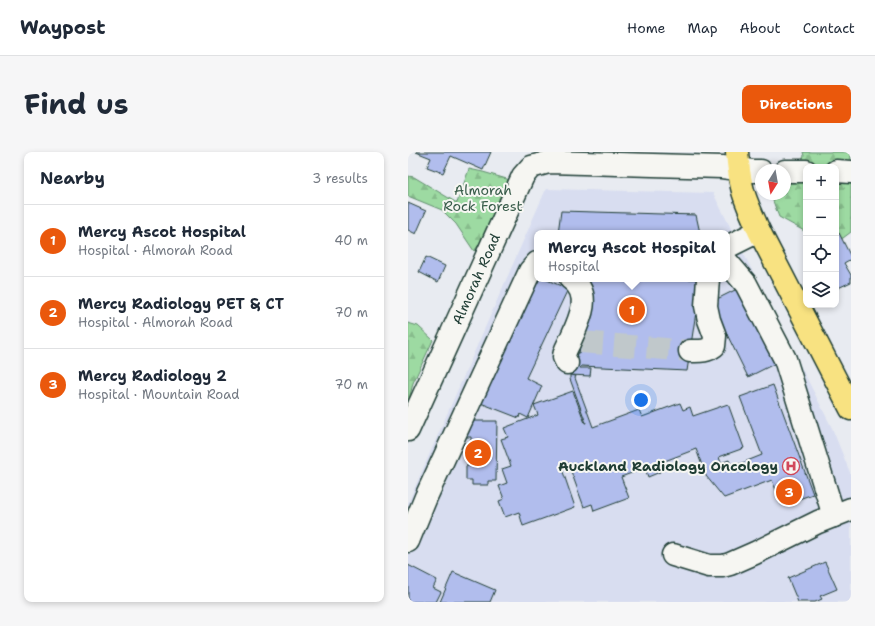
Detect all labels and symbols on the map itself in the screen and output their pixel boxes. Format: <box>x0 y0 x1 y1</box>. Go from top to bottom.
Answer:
north arrow <box>755 164 791 200</box>
park label: Almorah Rock Forest <box>443 181 523 215</box>
street label: Almorah Road <box>448 231 504 327</box>
pin: 1 <box>619 295 645 325</box>
your location <box>631 390 651 410</box>
pin: 2 <box>465 438 491 468</box>
hospital icon: Auckland Radiology Oncology <box>781 456 801 476</box>
place label: Auckland Radiology Oncology <box>558 457 778 475</box>
pin: 3 <box>776 477 802 507</box>

